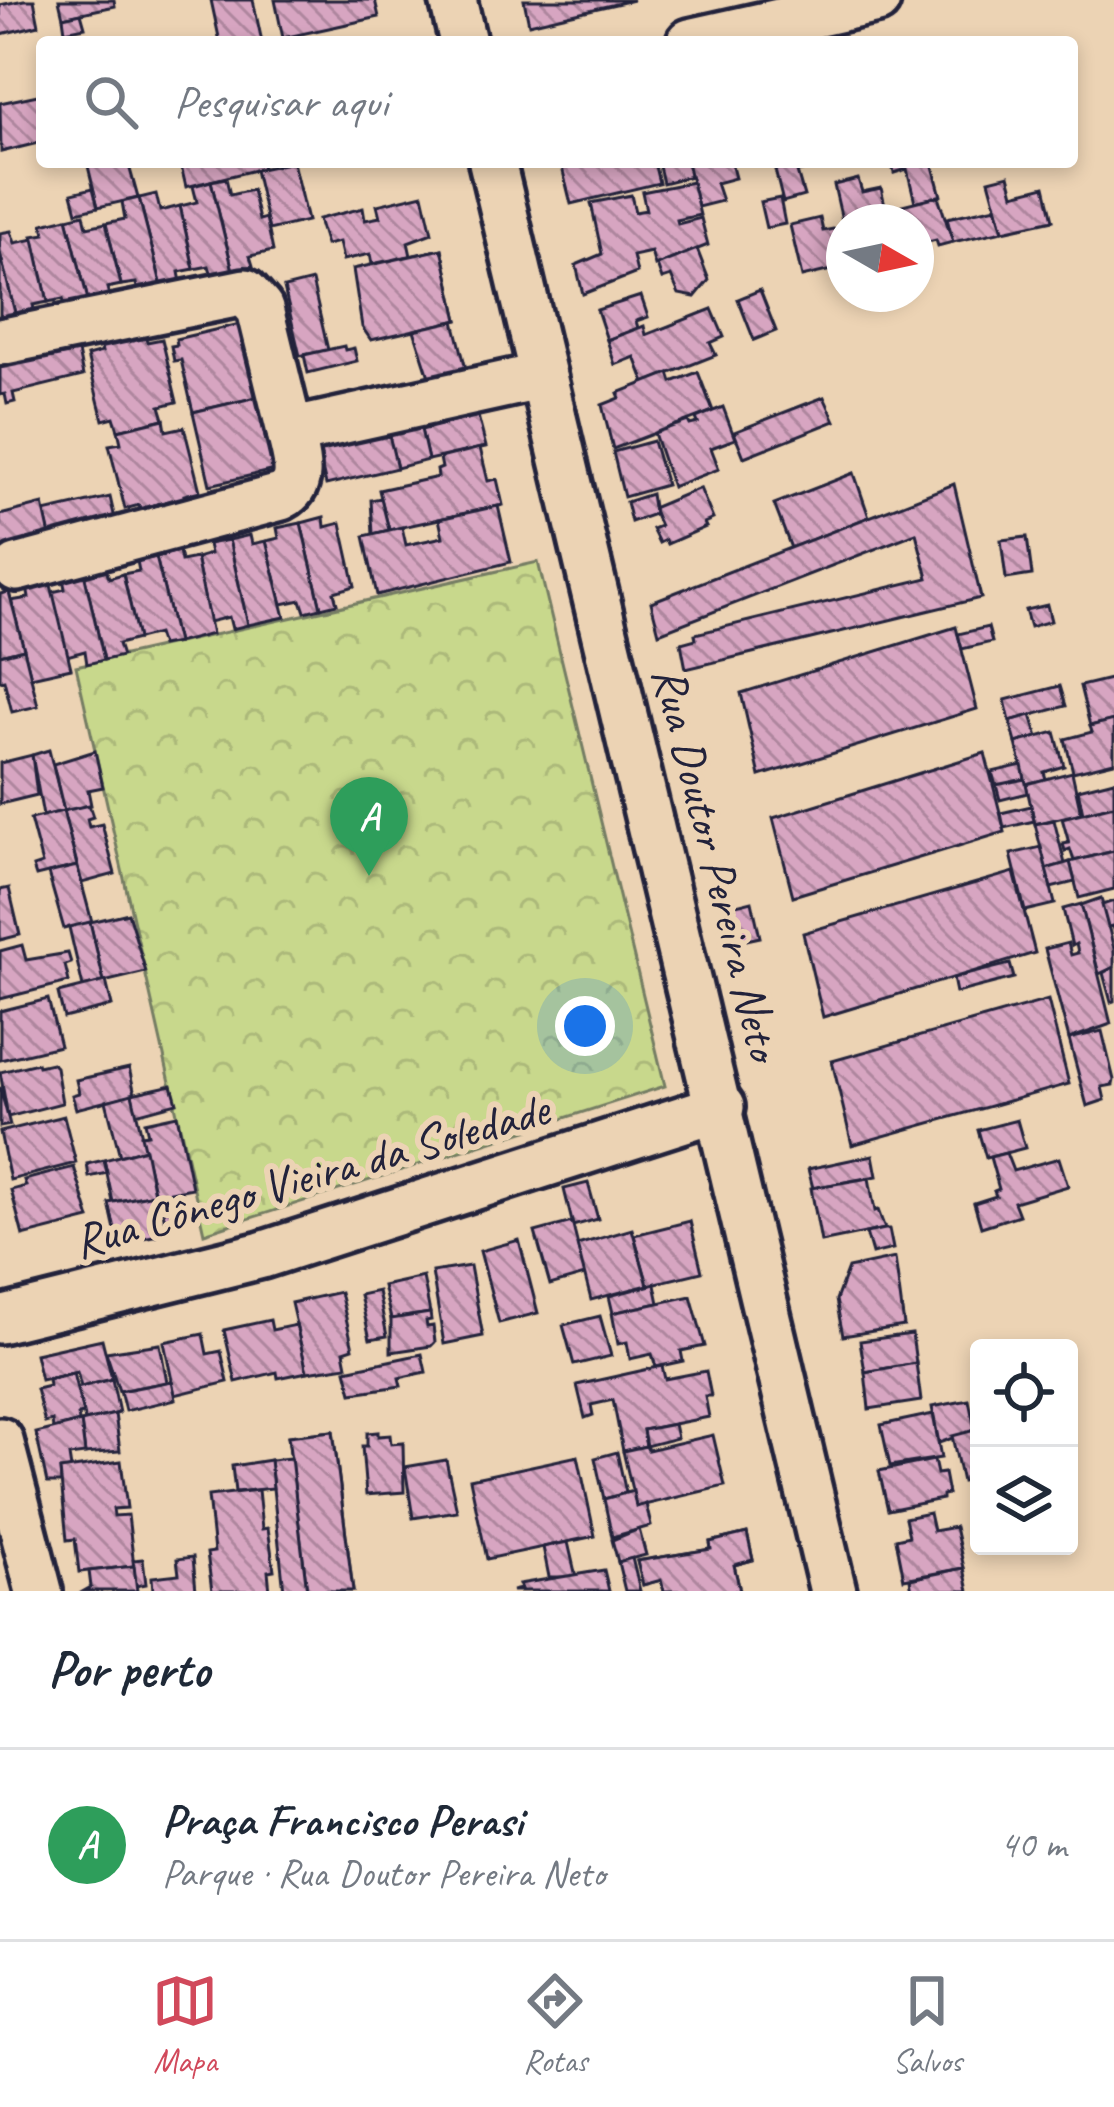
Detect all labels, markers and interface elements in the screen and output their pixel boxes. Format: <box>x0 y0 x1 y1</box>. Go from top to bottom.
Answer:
search box <box>36 36 1078 168</box>
icon: search <box>78 69 144 135</box>
text: Pesquisar aqui <box>174 74 388 131</box>
north arrow <box>826 204 934 312</box>
street label: Rua Doutor Pereira Neto <box>639 660 796 1071</box>
pin: A <box>330 777 408 876</box>
your location <box>555 996 615 1056</box>
street label: Rua Cônego Vieira da Soledade <box>67 1078 559 1272</box>
map controls <box>970 1339 1078 1555</box>
button: locate <box>970 1339 1078 1447</box>
button: layers <box>970 1447 1078 1555</box>
text: Por perto <box>48 1637 210 1701</box>
text: Praça Francisco Perasi <box>162 1792 523 1849</box>
text: A <box>77 1820 97 1869</box>
text: 40 m <box>1000 1820 1066 1869</box>
text: Parque · Rua Doutor Pereira Neto <box>162 1849 605 1898</box>
tab: Mapa <box>152 1968 218 2082</box>
tab: Rotas <box>522 1968 588 2082</box>
tab: Salvos <box>892 1968 962 2082</box>

